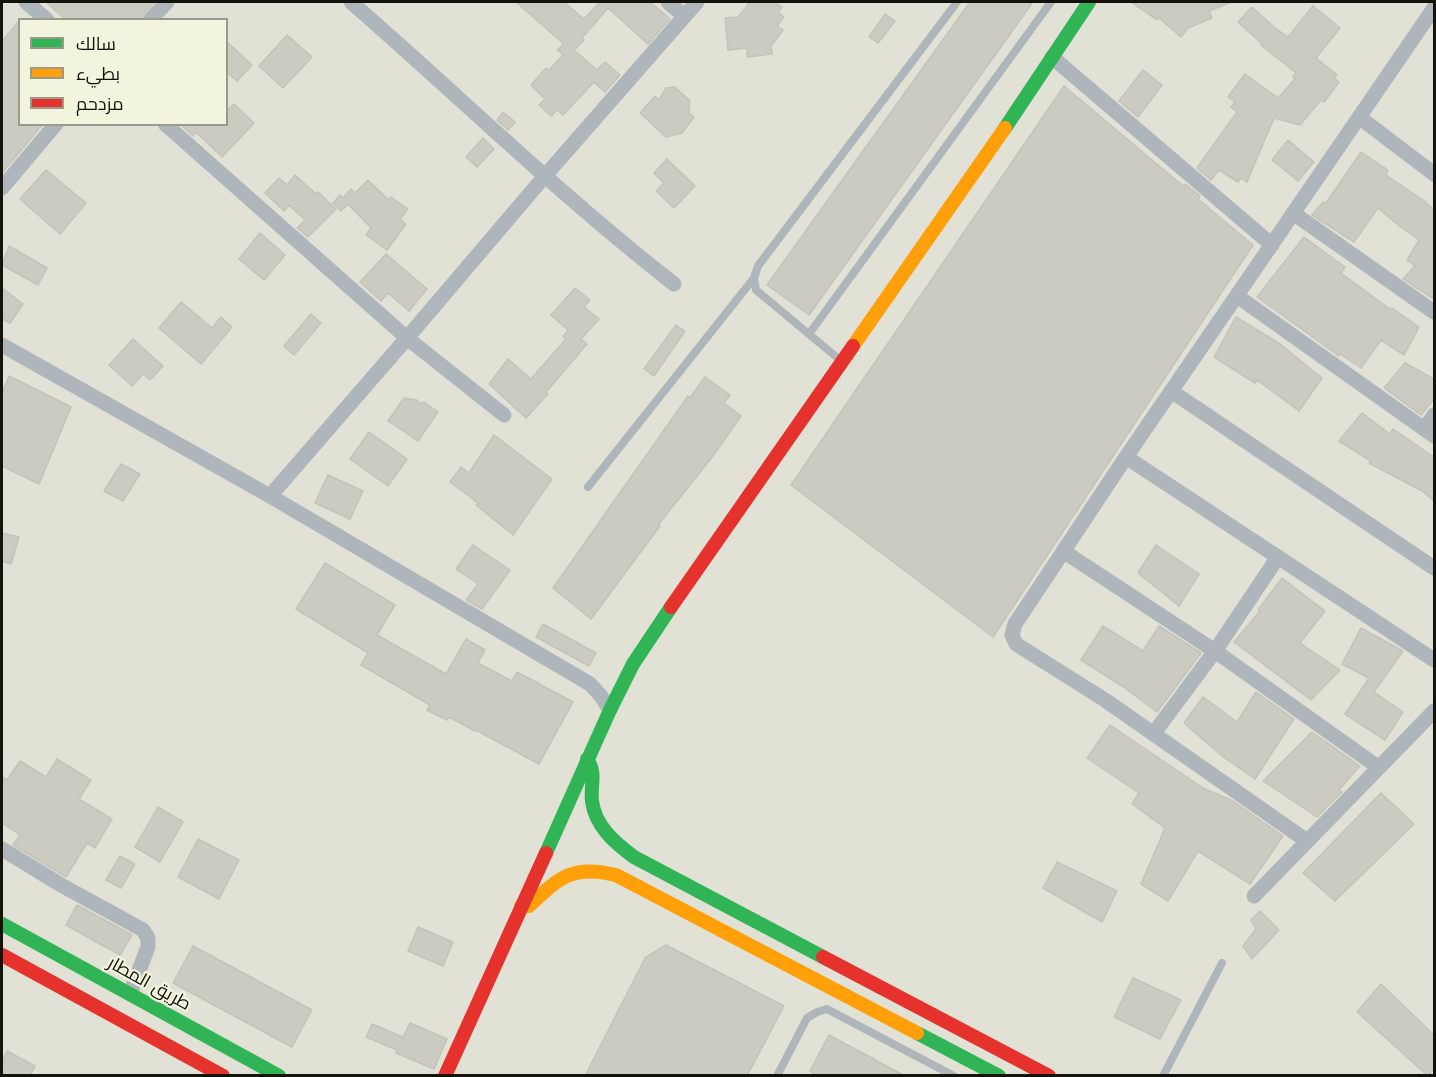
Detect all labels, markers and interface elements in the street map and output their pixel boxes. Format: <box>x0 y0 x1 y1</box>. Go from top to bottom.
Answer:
legend <box>18 18 228 126</box>
text: سالك <box>76 34 116 54</box>
text: بطيء <box>76 64 120 84</box>
text: مزدحم <box>76 94 124 114</box>
street label: طريق المطار <box>104 952 194 1016</box>

